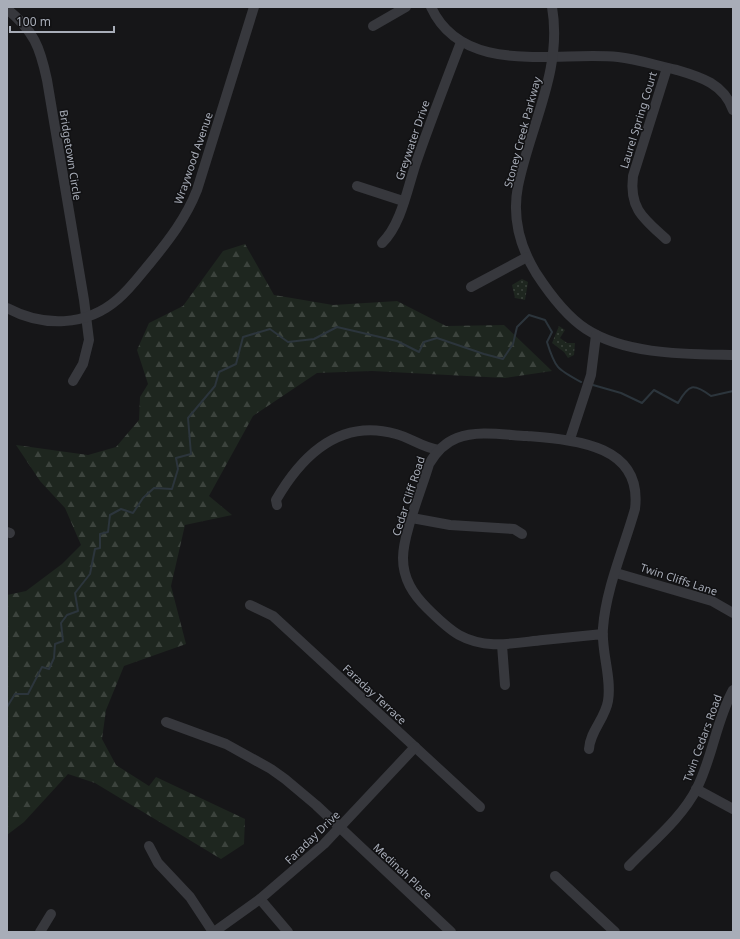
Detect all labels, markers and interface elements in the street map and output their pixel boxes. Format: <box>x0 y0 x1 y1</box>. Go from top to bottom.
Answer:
scale bar <box>10 8 114 34</box>
text: 100 m <box>16 13 51 30</box>
street label: Laurel Spring Court <box>616 70 660 170</box>
street label: Stoney Creek Parkway <box>500 75 544 189</box>
street label: Greywater Drive <box>391 98 433 182</box>
street label: Bridgetown Circle <box>56 109 86 201</box>
street label: Wraywood Avenue <box>170 110 216 206</box>
street label: Cedar Cliff Road <box>388 454 428 538</box>
street label: Twin Cliffs Lane <box>638 559 720 599</box>
street label: Faraday Terrace <box>340 661 410 727</box>
street label: Twin Cedars Road <box>679 692 725 784</box>
street label: Faraday Drive <box>281 807 343 867</box>
street label: Medinah Place <box>370 840 436 902</box>

